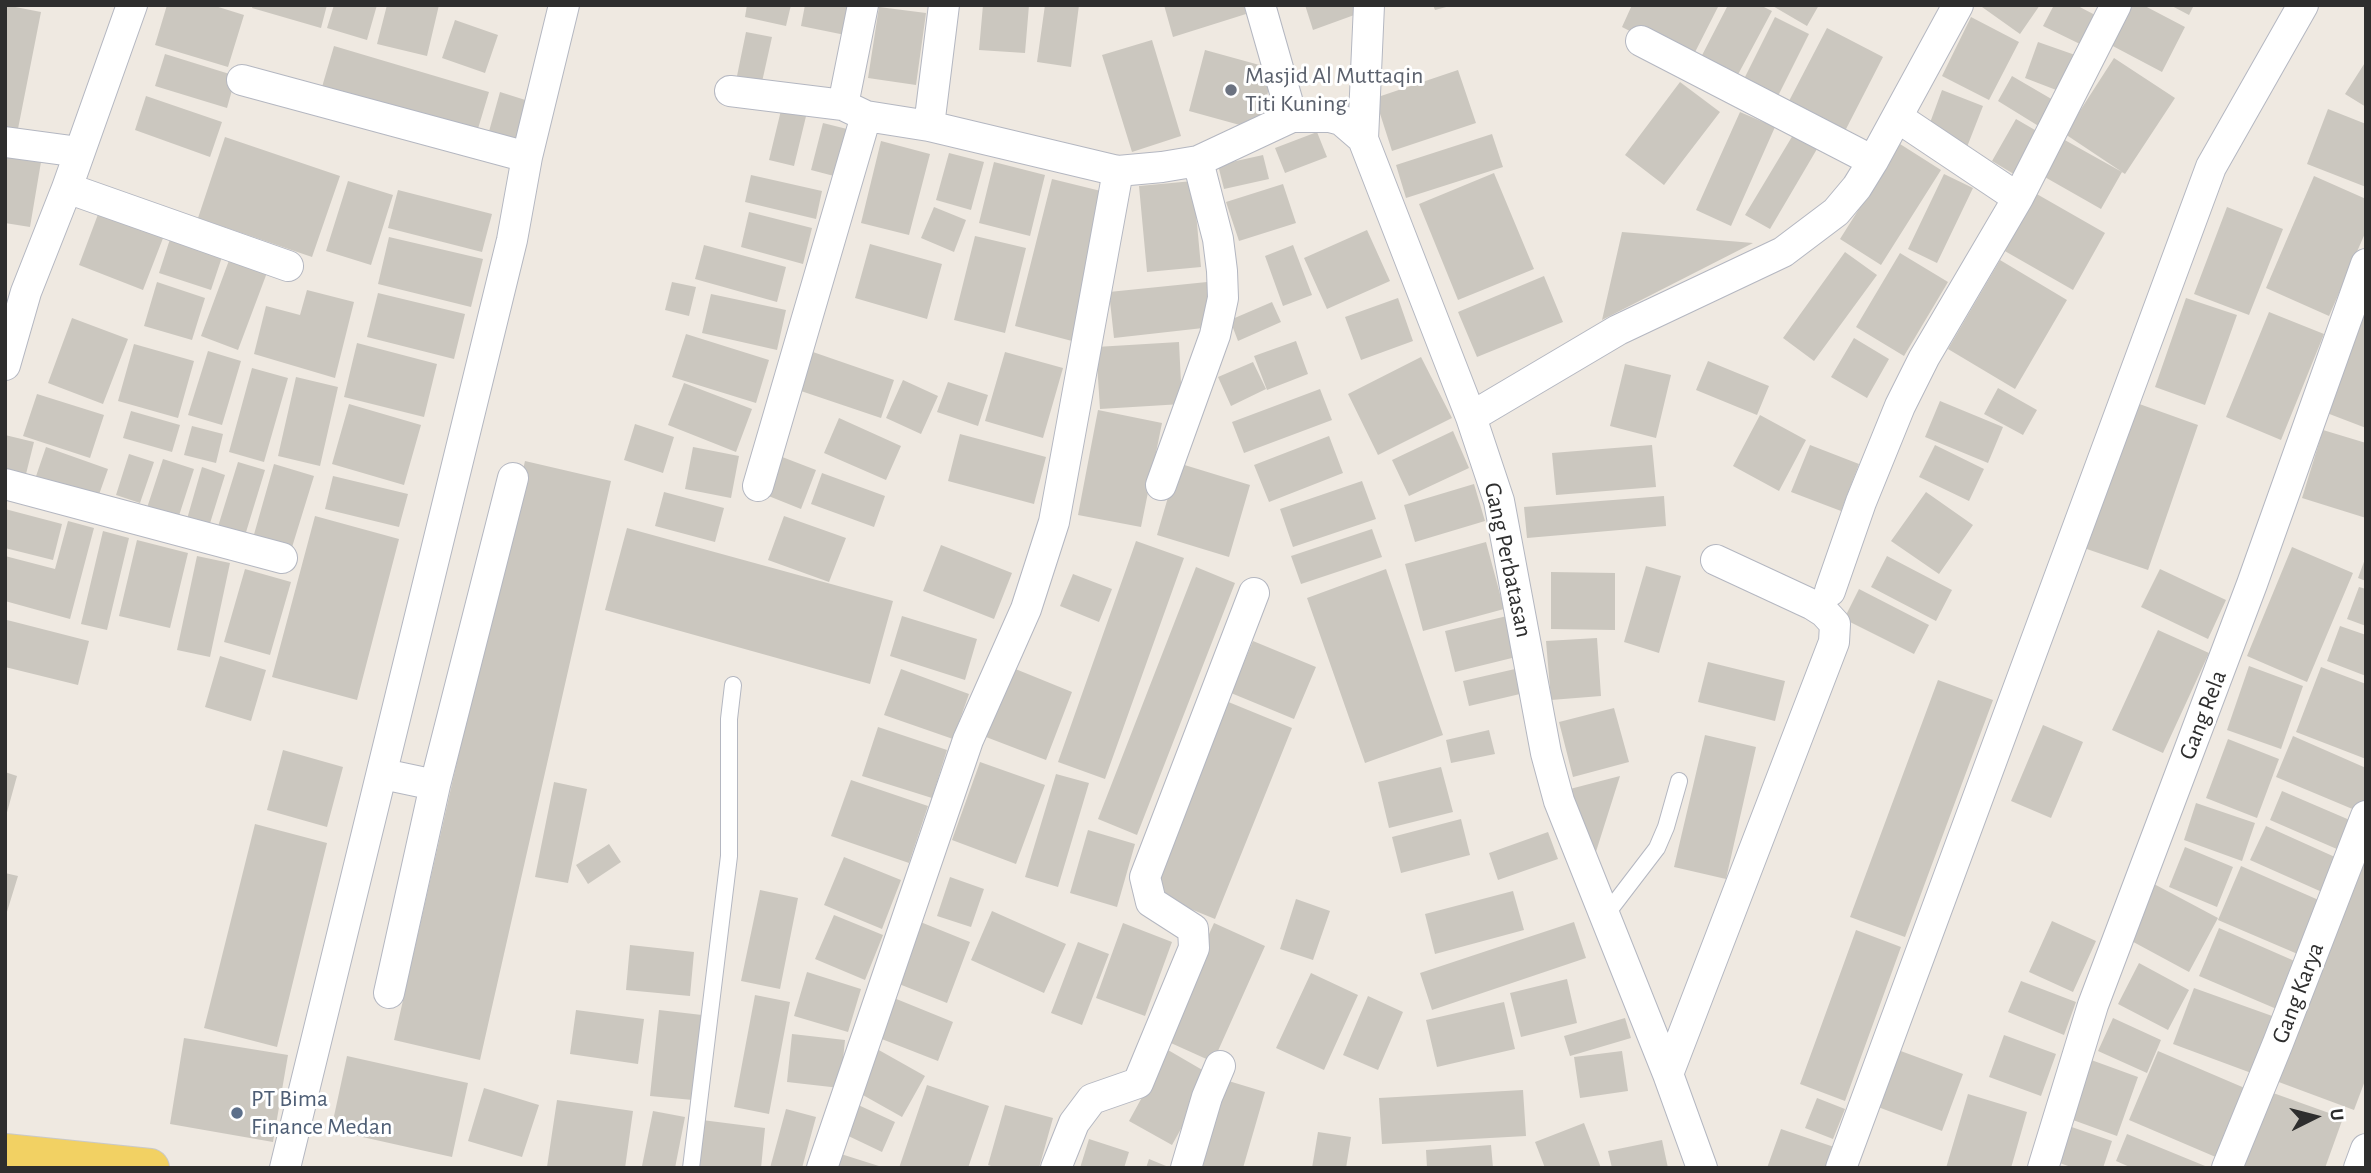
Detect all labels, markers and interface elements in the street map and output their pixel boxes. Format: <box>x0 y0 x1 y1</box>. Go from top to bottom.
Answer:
place label: Masjid Al Muttaqin Titi Kuning <box>1245 62 1423 118</box>
marker: Masjid Al Muttaqin Titi Kuning <box>1223 82 1239 98</box>
street label: Gang Perbatasan <box>1478 480 1538 640</box>
street label: Gang Rela <box>2173 666 2233 764</box>
street label: Gang Karya <box>2266 938 2330 1048</box>
north arrow <box>2280 1082 2350 1152</box>
place label: PT Bima Finance Medan <box>251 1085 392 1141</box>
marker: PT Bima Finance Medan <box>229 1105 245 1121</box>
text: U <box>2326 1108 2346 1122</box>

